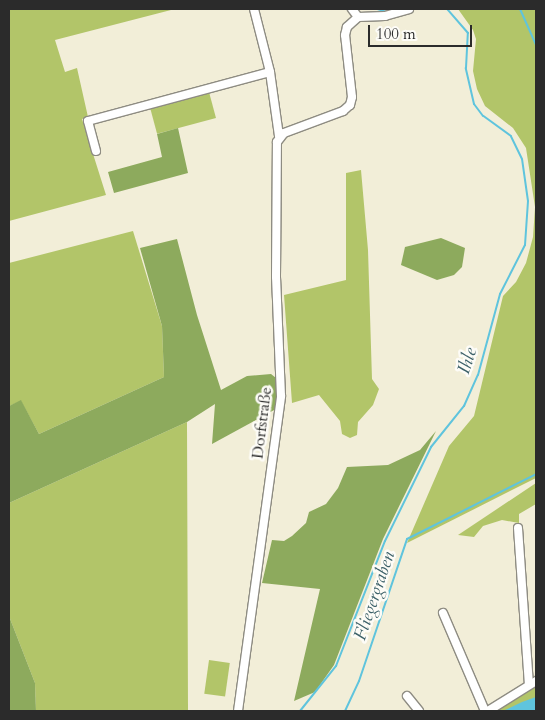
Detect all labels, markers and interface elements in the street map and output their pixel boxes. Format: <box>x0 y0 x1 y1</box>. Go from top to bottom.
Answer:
scale bar <box>370 15 474 47</box>
text: 100 m <box>376 24 416 44</box>
water label: Ihle <box>454 345 482 377</box>
street label: Dorfstraße <box>248 386 276 460</box>
water label: Fliegergraben <box>350 549 400 643</box>

